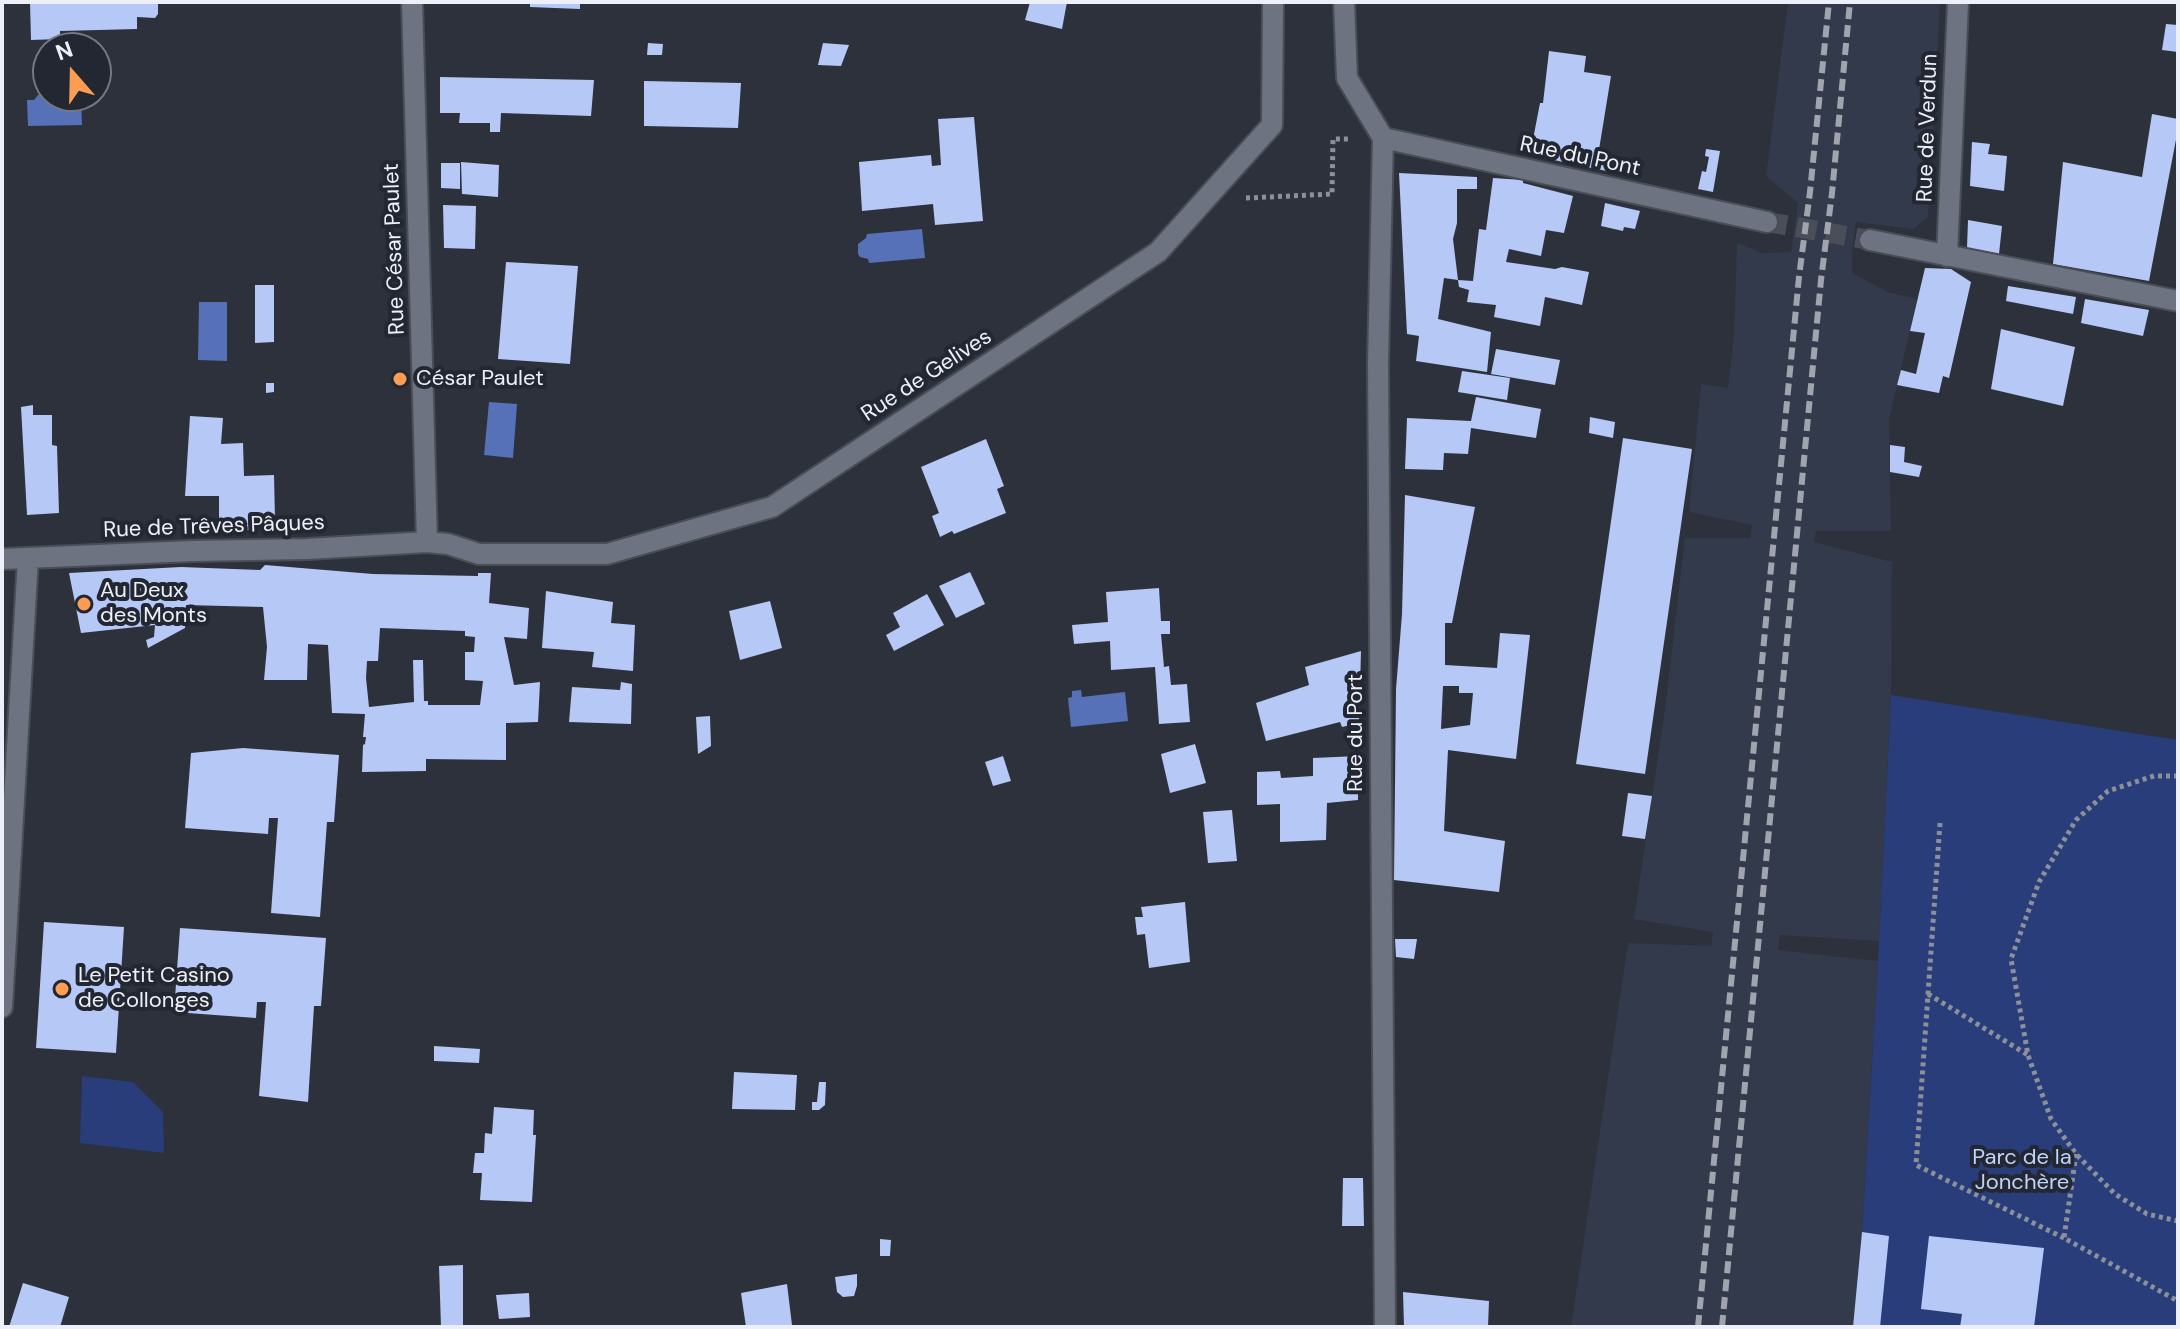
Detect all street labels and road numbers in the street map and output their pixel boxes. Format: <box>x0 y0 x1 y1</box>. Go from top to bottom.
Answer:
street label: Rue de Verdun <box>1912 53 1944 203</box>
street label: Rue du Pont <box>1517 131 1643 183</box>
street label: Rue César Paulet <box>379 163 411 335</box>
street label: Rue de Gelives <box>857 324 997 428</box>
street label: Rue de Trêves Pâques <box>103 510 325 544</box>
street label: Rue du Port <box>1343 674 1369 792</box>

